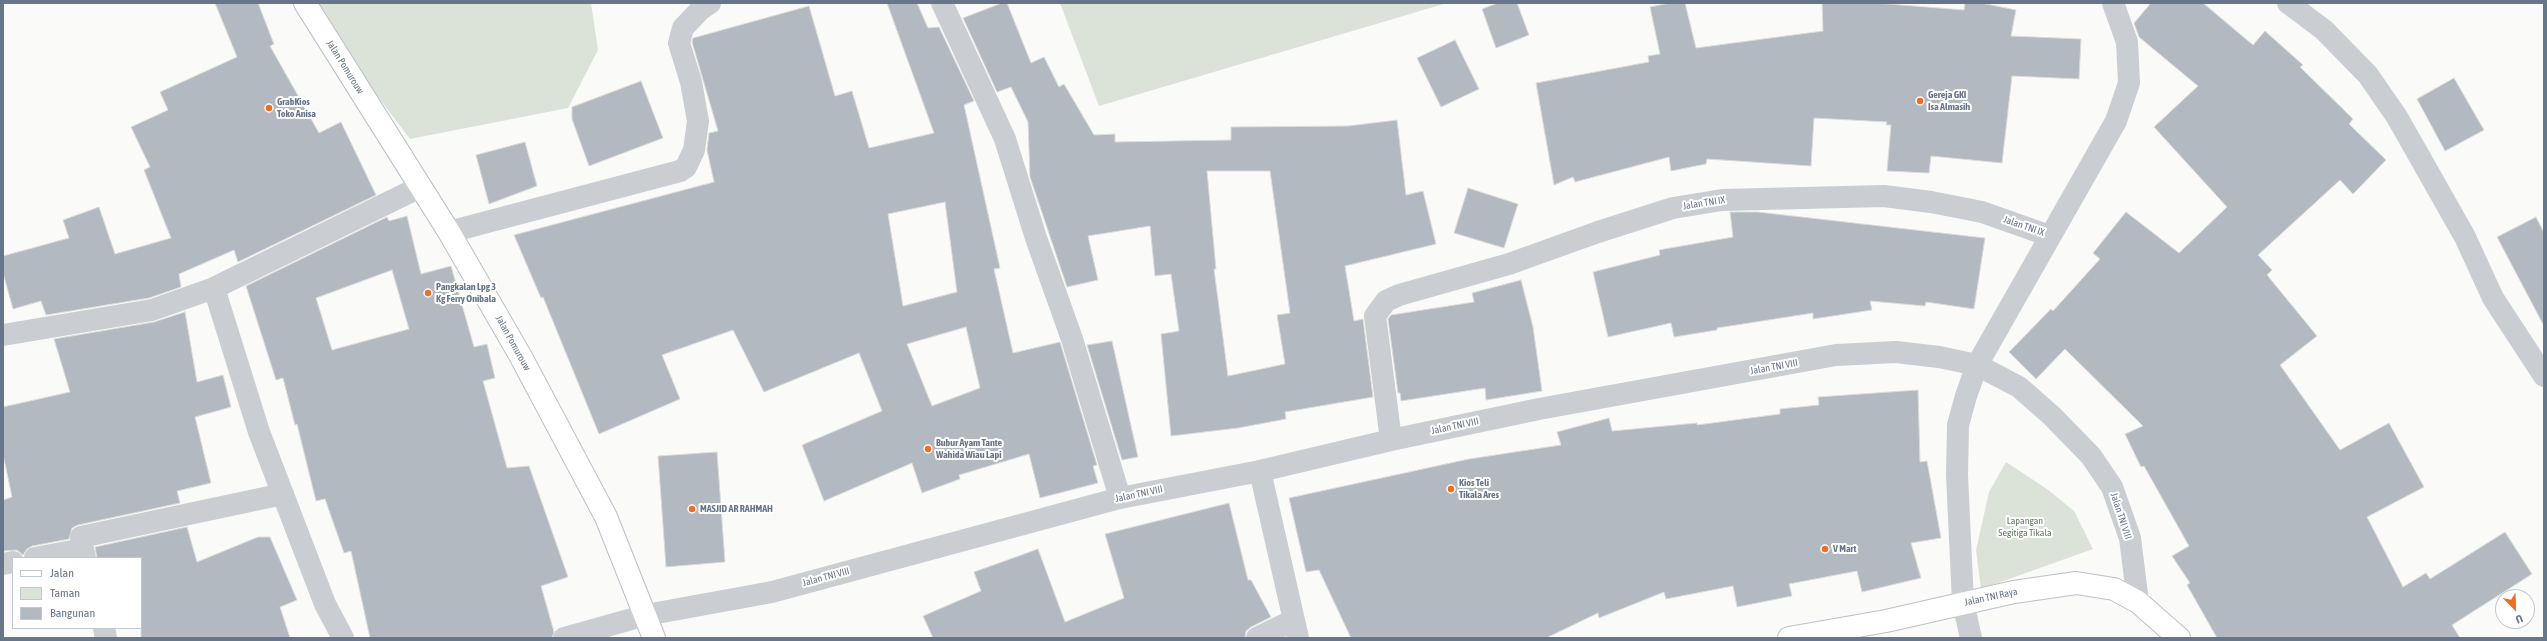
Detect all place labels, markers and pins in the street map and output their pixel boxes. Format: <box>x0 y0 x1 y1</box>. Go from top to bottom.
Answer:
place label: Gereja GKI Isa Almasih <box>1928 89 1970 112</box>
place label: GrabKios Toko Anisa <box>277 96 316 120</box>
marker: Gereja GKI Isa Almasih <box>1915 96 1925 106</box>
marker: GrabKios Toko Anisa <box>264 103 274 113</box>
place label: Pangkalan Lpg 3 Kg Ferry Onibala <box>436 281 496 304</box>
marker: Pangkalan Lpg 3 Kg Ferry Onibala <box>423 288 433 298</box>
place label: Bubur Ayam Tante Wahida Wiau Lapi <box>936 437 1002 460</box>
marker: Bubur Ayam Tante Wahida Wiau Lapi <box>923 444 933 454</box>
place label: Kios Teli Tikala Ares <box>1459 477 1499 500</box>
marker: Kios Teli Tikala Ares <box>1446 484 1456 494</box>
place label: MASJID AR RAHMAH <box>700 503 773 515</box>
marker: MASJID AR RAHMAH <box>687 504 697 514</box>
place label: V Mart <box>1833 543 1856 555</box>
marker: V Mart <box>1820 544 1830 554</box>

